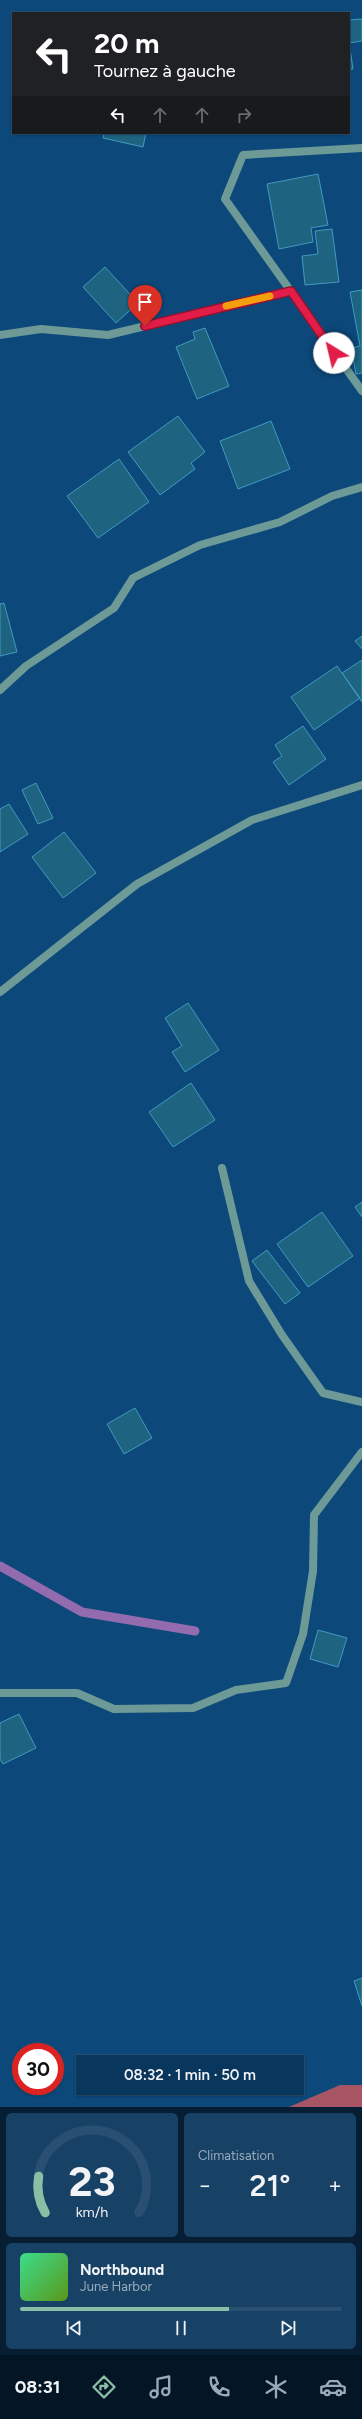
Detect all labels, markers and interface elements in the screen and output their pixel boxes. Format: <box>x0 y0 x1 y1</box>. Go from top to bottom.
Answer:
text: 20 m <box>94 26 159 60</box>
icon: left <box>28 28 80 80</box>
text: Tournez à gauche <box>94 60 236 82</box>
icon: left <box>107 104 129 126</box>
icon: ahead <box>149 104 171 126</box>
icon: ahead <box>191 104 213 126</box>
icon: right <box>233 104 255 126</box>
pin <box>128 285 162 326</box>
icon: arrive <box>134 291 156 313</box>
position arrow <box>313 332 355 374</box>
speed limit sign: 30 <box>12 2043 64 2095</box>
text: 08:32 · 1 min · 50 m <box>124 2066 256 2084</box>
text: Climatisation <box>198 2148 274 2163</box>
text: 23 <box>68 2156 116 2206</box>
text: 21° <box>250 2167 290 2204</box>
text: − <box>198 2172 212 2199</box>
text: + <box>328 2172 342 2199</box>
text: km/h <box>76 2203 108 2221</box>
text: Northbound <box>80 2261 164 2279</box>
text: June Harbor <box>80 2279 152 2294</box>
icon: previous <box>63 2317 85 2339</box>
icon: pause <box>170 2317 192 2339</box>
icon: next <box>277 2317 299 2339</box>
icon: directions <box>90 2373 118 2401</box>
icon: music <box>147 2373 175 2401</box>
icon: phone <box>205 2373 233 2401</box>
icon: climate <box>262 2373 290 2401</box>
icon: car <box>319 2373 347 2401</box>
text: 08:31 <box>15 2376 60 2398</box>

